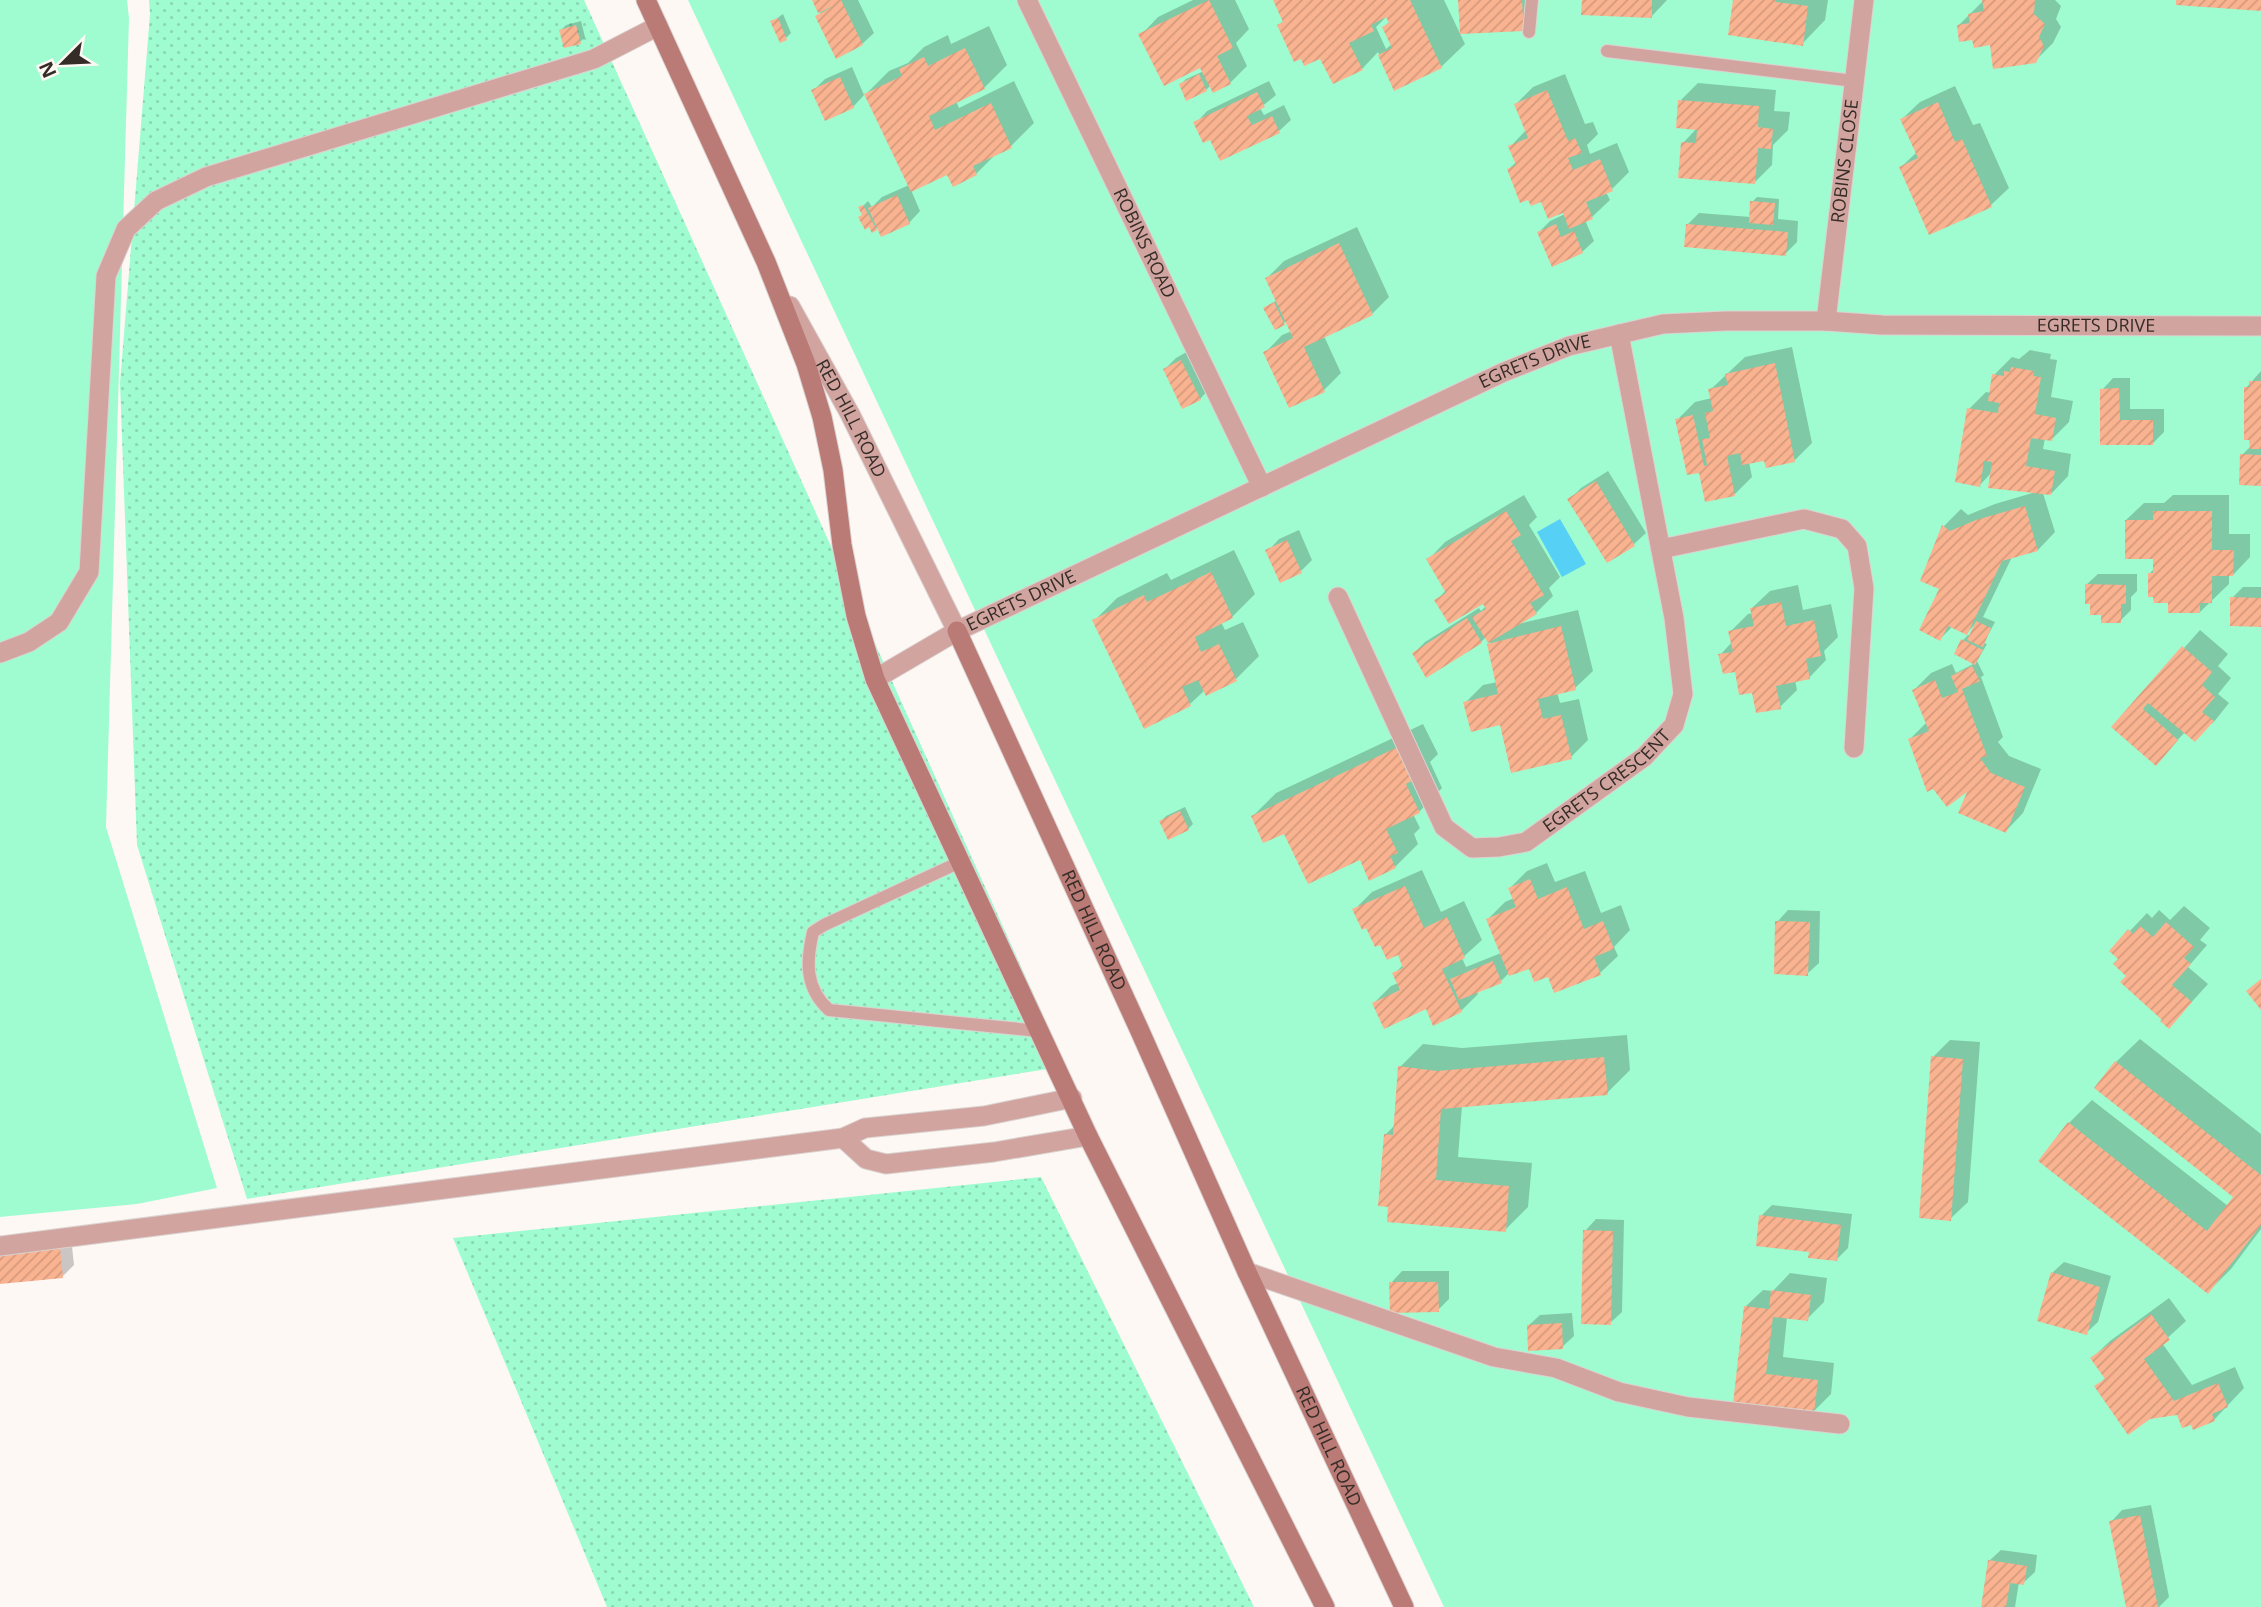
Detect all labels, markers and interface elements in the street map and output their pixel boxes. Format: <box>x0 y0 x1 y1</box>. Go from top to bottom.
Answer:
north arrow <box>28 28 98 98</box>
text: N <box>32 58 62 82</box>
street label: ROBINS CLOSE <box>1825 98 1863 224</box>
street label: ROBINS ROAD <box>1108 184 1182 302</box>
street label: EGRETS DRIVE <box>2037 312 2155 337</box>
street label: EGRETS DRIVE <box>1474 328 1593 393</box>
street label: RED HILL ROAD <box>811 355 892 481</box>
street label: EGRETS DRIVE <box>962 563 1079 636</box>
street label: EGRETS CRESCENT <box>1537 723 1675 837</box>
street label: RED HILL ROAD <box>1057 866 1133 994</box>
street label: RED HILL ROAD <box>1291 1382 1368 1510</box>

